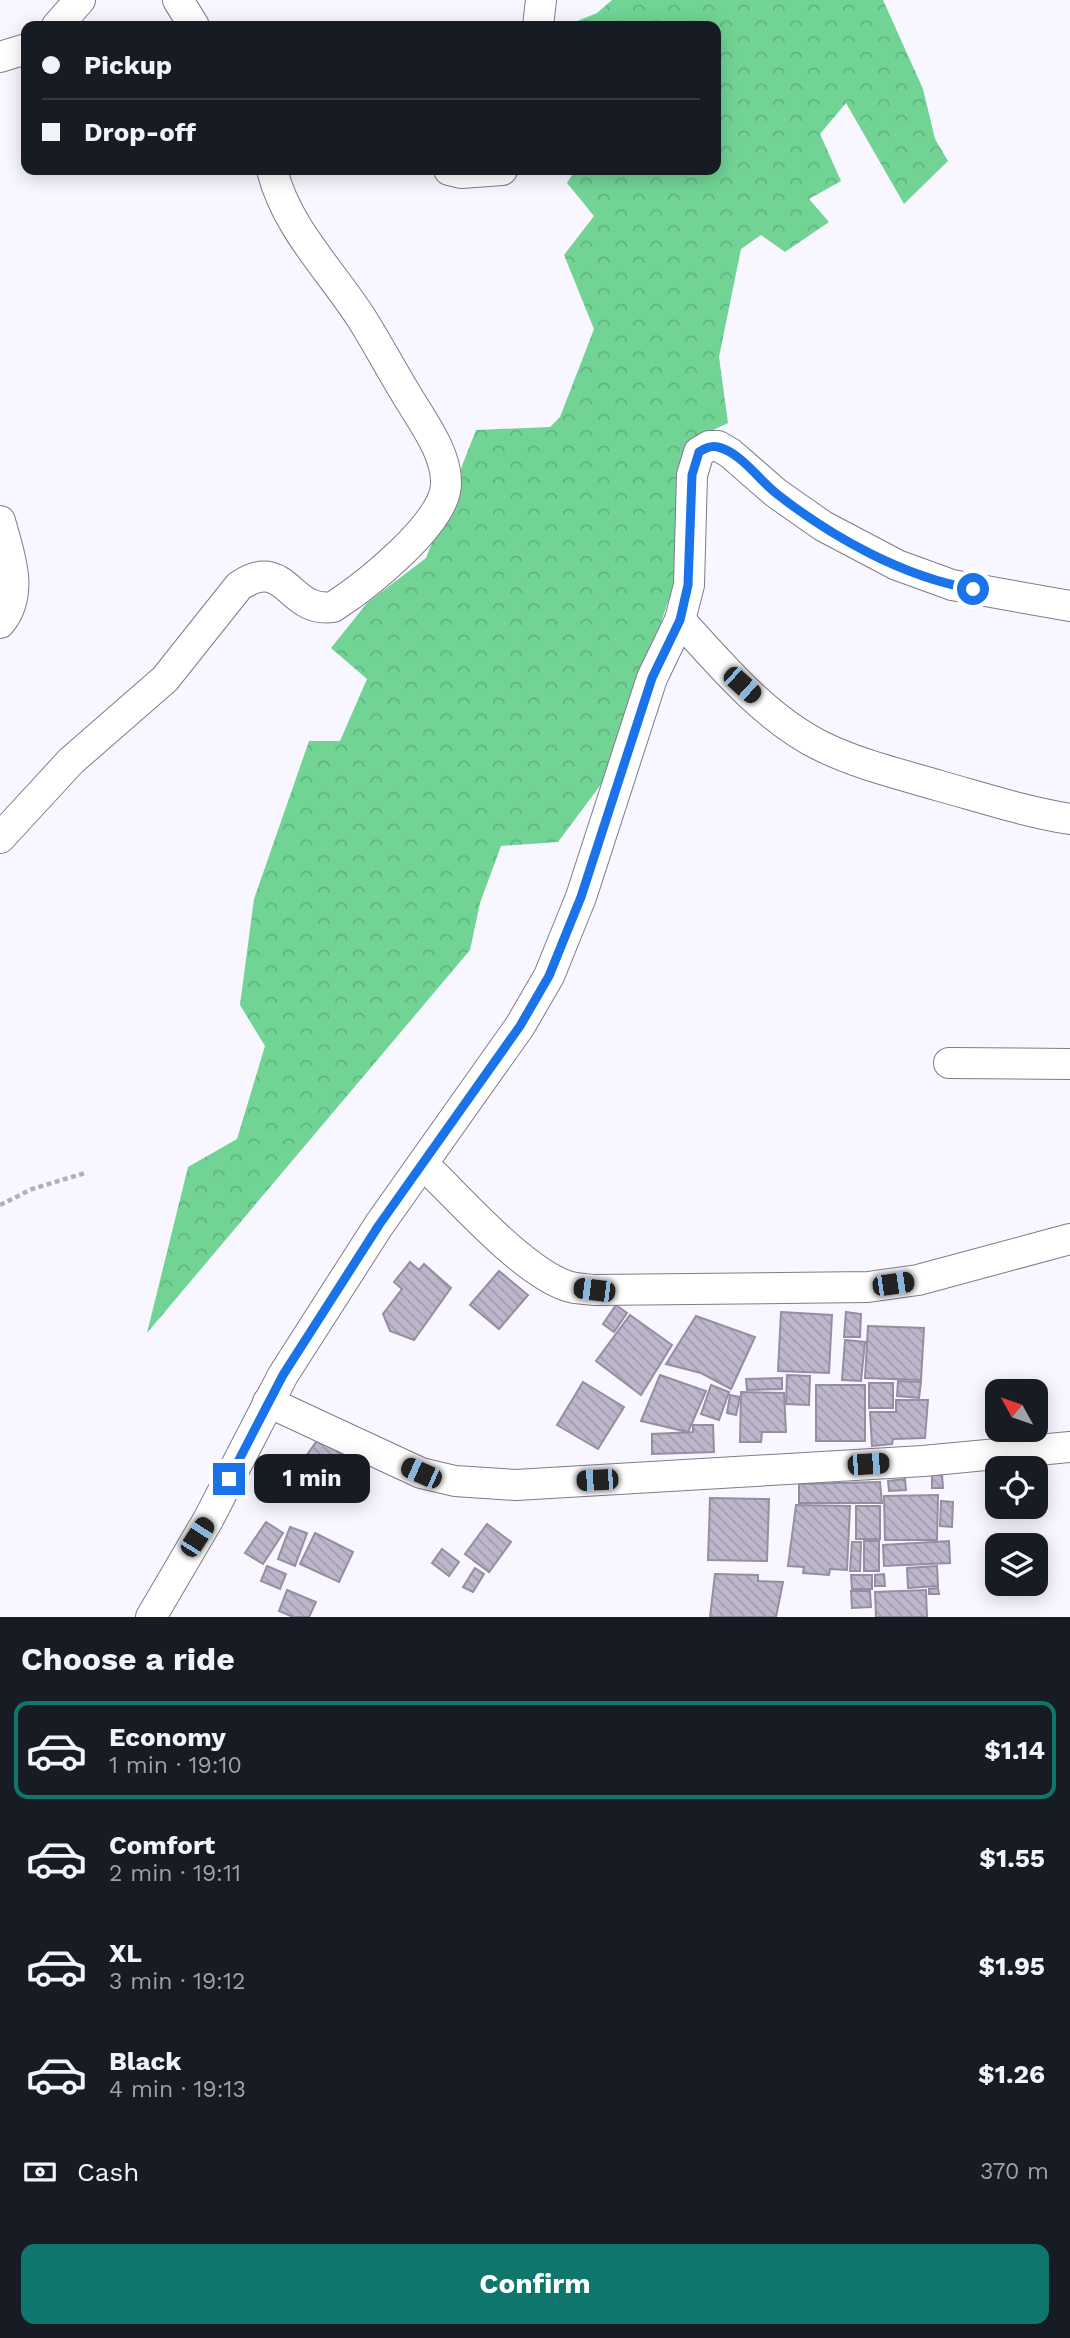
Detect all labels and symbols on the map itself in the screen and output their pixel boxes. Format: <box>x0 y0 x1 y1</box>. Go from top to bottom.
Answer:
route start <box>957 573 989 605</box>
car <box>720 663 765 707</box>
car <box>871 1271 916 1297</box>
car <box>572 1277 617 1303</box>
north arrow <box>985 1379 1048 1442</box>
car <box>847 1452 890 1476</box>
callout: 1 min <box>254 1454 369 1504</box>
car <box>398 1455 445 1491</box>
route end <box>213 1463 245 1495</box>
car <box>576 1468 619 1492</box>
car <box>177 1514 218 1560</box>

